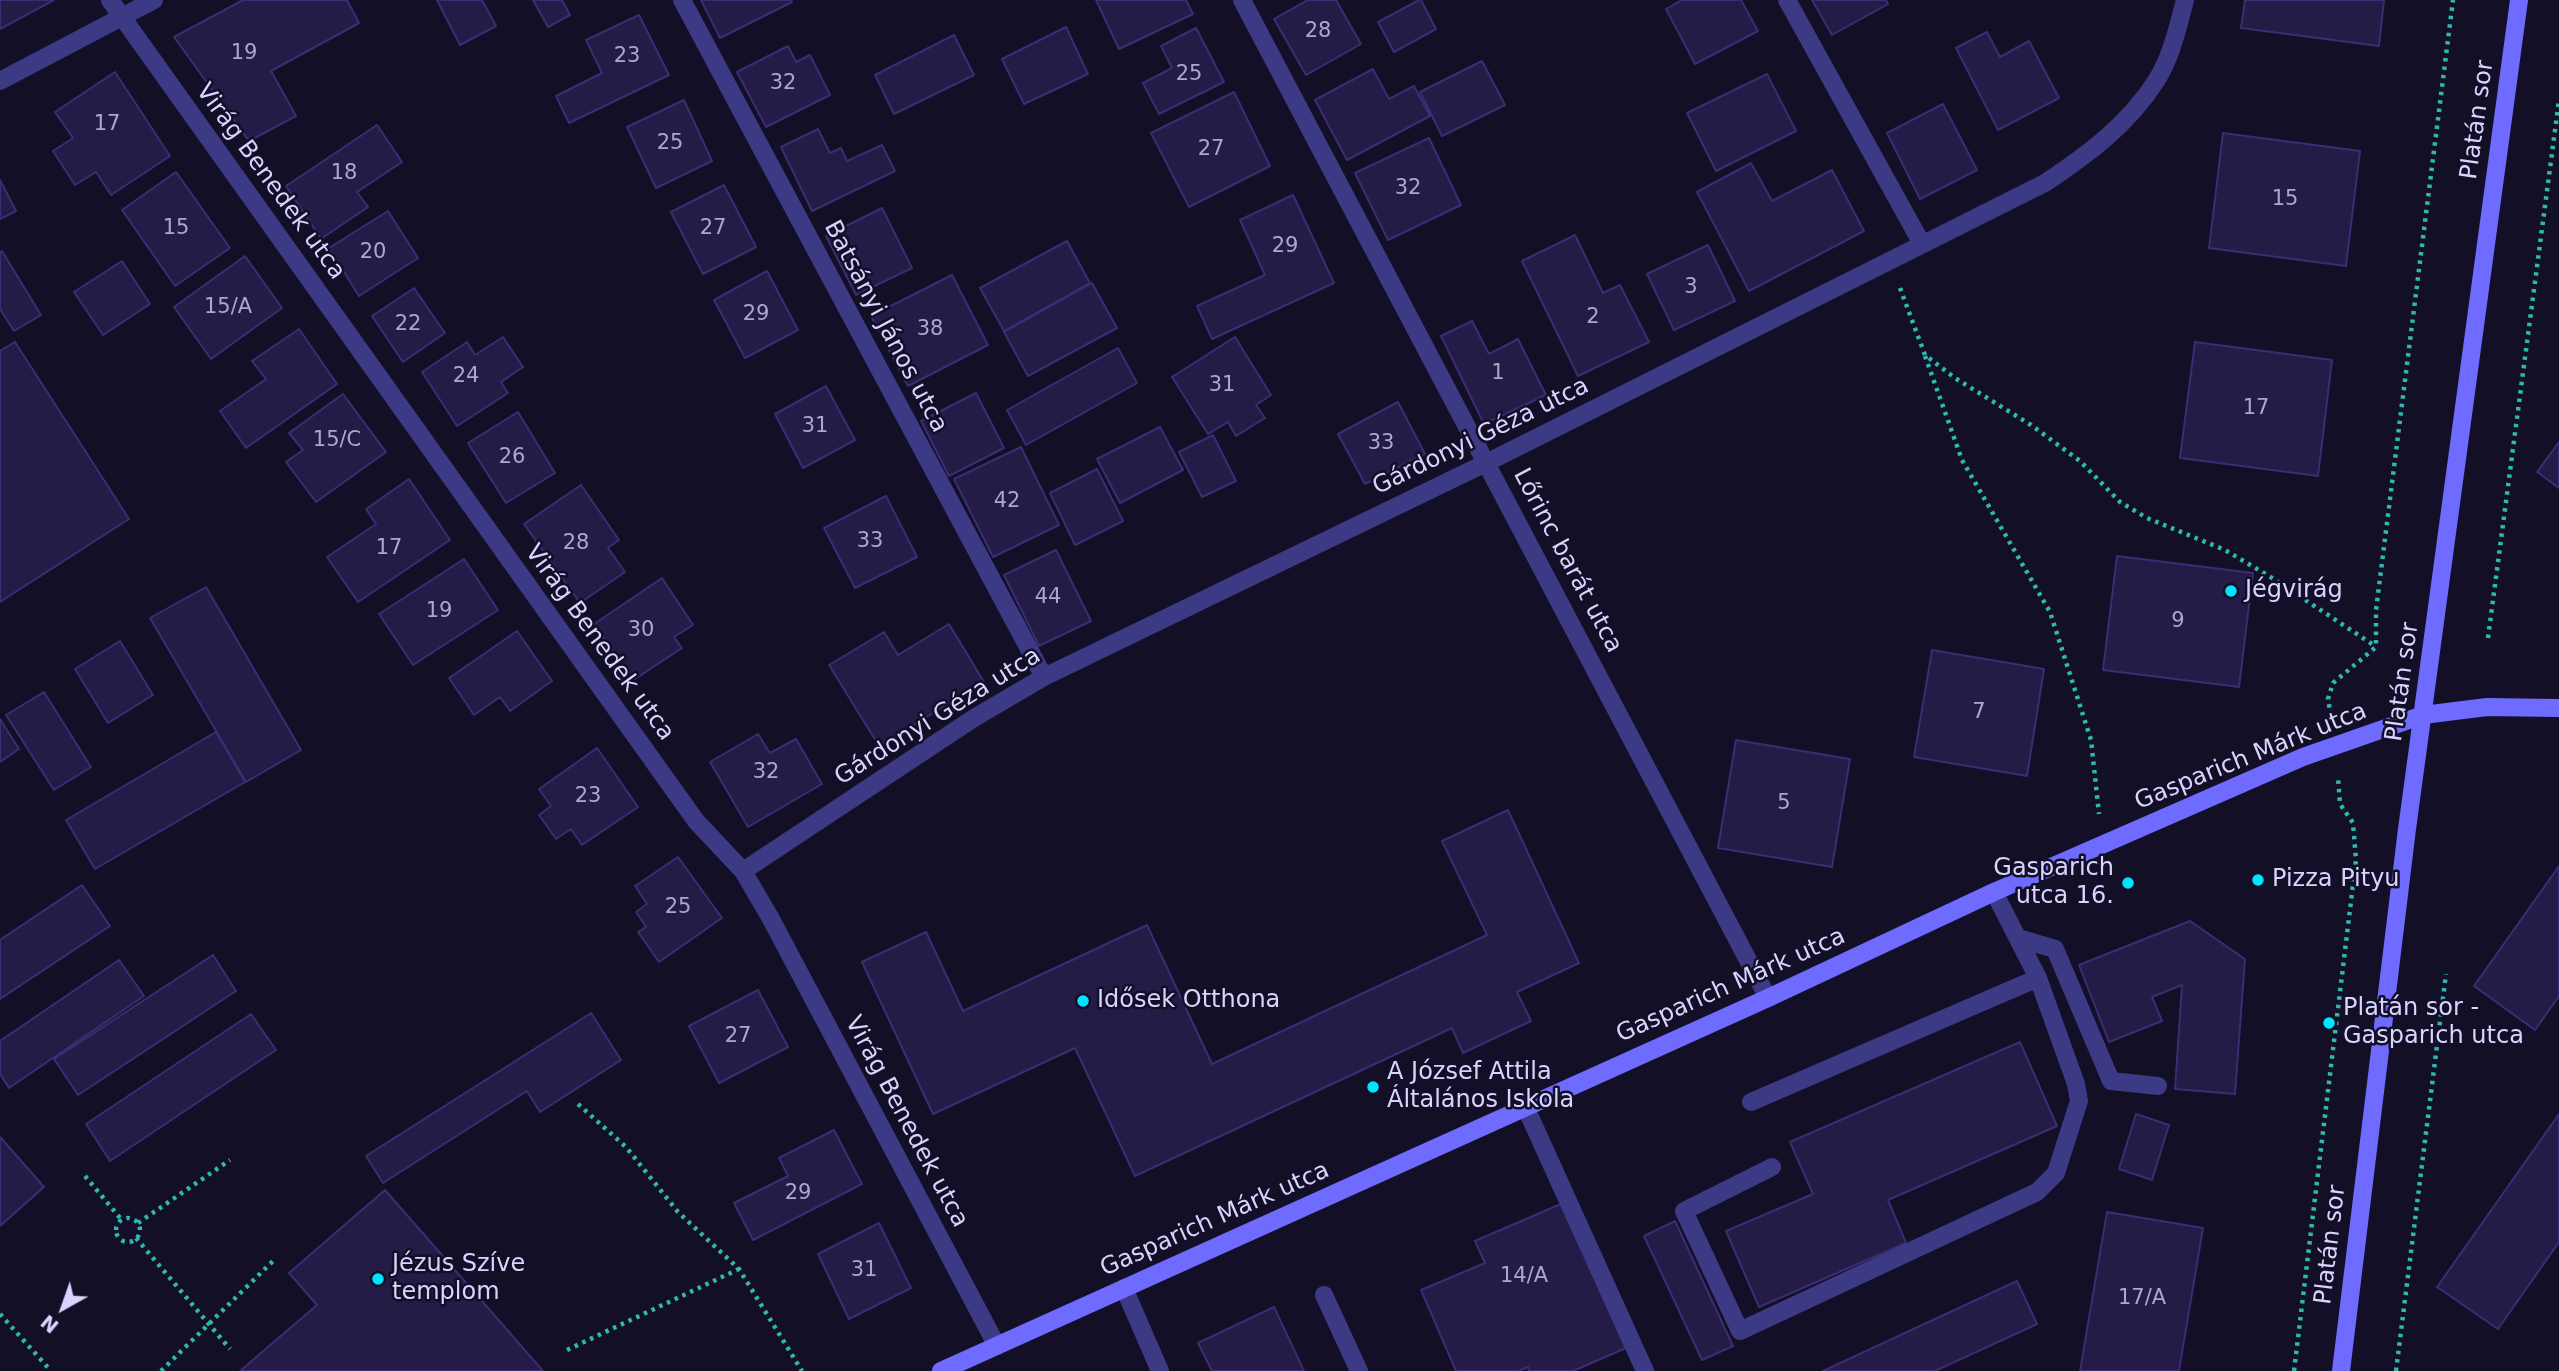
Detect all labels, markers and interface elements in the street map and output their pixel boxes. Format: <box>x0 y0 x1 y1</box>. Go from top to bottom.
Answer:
house number: 28 <box>1305 19 1331 45</box>
house number: 19 <box>231 41 257 67</box>
house number: 23 <box>614 44 640 70</box>
street label: Platán sor <box>2455 59 2501 181</box>
house number: 25 <box>1176 62 1202 88</box>
house number: 32 <box>770 71 796 97</box>
street label: Virág Benedek utca <box>189 78 351 286</box>
house number: 17 <box>94 112 120 138</box>
house number: 25 <box>657 131 683 157</box>
house number: 27 <box>1198 137 1224 163</box>
house number: 18 <box>331 161 357 187</box>
house number: 32 <box>1395 176 1421 202</box>
house number: 15 <box>2272 187 2298 213</box>
house number: 15 <box>163 216 189 242</box>
house number: 27 <box>700 216 726 242</box>
street label: Batsányi János utca <box>817 216 953 438</box>
house number: 29 <box>1272 234 1298 260</box>
house number: 20 <box>360 240 386 266</box>
house number: 3 <box>1684 275 1698 301</box>
house number: 15/A <box>204 295 252 321</box>
house number: 29 <box>743 302 769 328</box>
house number: 2 <box>1586 305 1600 331</box>
house number: 22 <box>395 312 421 338</box>
house number: 38 <box>917 317 943 343</box>
house number: 1 <box>1491 361 1505 387</box>
house number: 24 <box>453 364 479 390</box>
street label: Gárdonyi Géza utca <box>1368 372 1594 502</box>
house number: 31 <box>1209 373 1235 399</box>
house number: 17 <box>2243 396 2269 422</box>
house number: 31 <box>802 414 828 440</box>
house number: 15/C <box>313 428 361 454</box>
house number: 33 <box>1368 431 1394 457</box>
house number: 26 <box>499 445 525 471</box>
street label: Lőrinc barát utca <box>1506 464 1628 658</box>
house number: 42 <box>994 489 1020 515</box>
house number: 33 <box>857 529 883 555</box>
house number: 28 <box>563 531 589 557</box>
house number: 17 <box>376 536 402 562</box>
street label: Virág Benedek utca <box>518 539 680 747</box>
place label: Jégvirág <box>2245 577 2343 605</box>
marker: Jégvirág <box>2223 583 2239 599</box>
house number: 44 <box>1035 585 1061 611</box>
house number: 19 <box>426 599 452 625</box>
house number: 9 <box>2171 609 2185 635</box>
house number: 30 <box>628 618 654 644</box>
street label: Platán sor <box>2380 621 2426 743</box>
street label: Gárdonyi Géza utca <box>830 642 1046 792</box>
street label: Gasparich Márk utca <box>2131 697 2371 817</box>
house number: 7 <box>1972 700 1986 726</box>
house number: 32 <box>753 760 779 786</box>
house number: 23 <box>575 784 601 810</box>
house number: 5 <box>1777 791 1791 817</box>
place label: Gasparich utca 16. <box>1993 855 2114 911</box>
place label: Pizza Pityu <box>2272 866 2400 894</box>
marker: Pizza Pityu <box>2250 872 2266 888</box>
marker: Gasparich utca 16. <box>2120 875 2136 891</box>
house number: 25 <box>665 895 691 921</box>
street label: Gasparich Márk utca <box>1612 922 1850 1050</box>
place label: Idősek Otthona <box>1097 987 1280 1015</box>
marker: Idősek Otthona <box>1075 993 1091 1009</box>
place label: Platán sor - Gasparich utca <box>2343 995 2524 1051</box>
street label: Virág Benedek utca <box>838 1011 974 1233</box>
marker: Platán sor - Gasparich utca <box>2321 1015 2337 1031</box>
house number: 27 <box>725 1024 751 1050</box>
place label: A József Attila Általános Iskola <box>1387 1059 1574 1115</box>
marker: A József Attila Általános Iskola <box>1365 1079 1381 1095</box>
street label: Gasparich Márk utca <box>1096 1156 1334 1284</box>
house number: 29 <box>785 1181 811 1207</box>
street label: Platán sor <box>2309 1184 2353 1306</box>
place label: Jézus Szíve templom <box>392 1251 525 1307</box>
house number: 31 <box>851 1258 877 1284</box>
house number: 14/A <box>1500 1264 1548 1290</box>
marker: Jézus Szíve templom <box>370 1271 386 1287</box>
north arrow <box>28 1273 98 1343</box>
house number: 17/A <box>2118 1286 2166 1312</box>
text: N <box>36 1311 63 1338</box>

